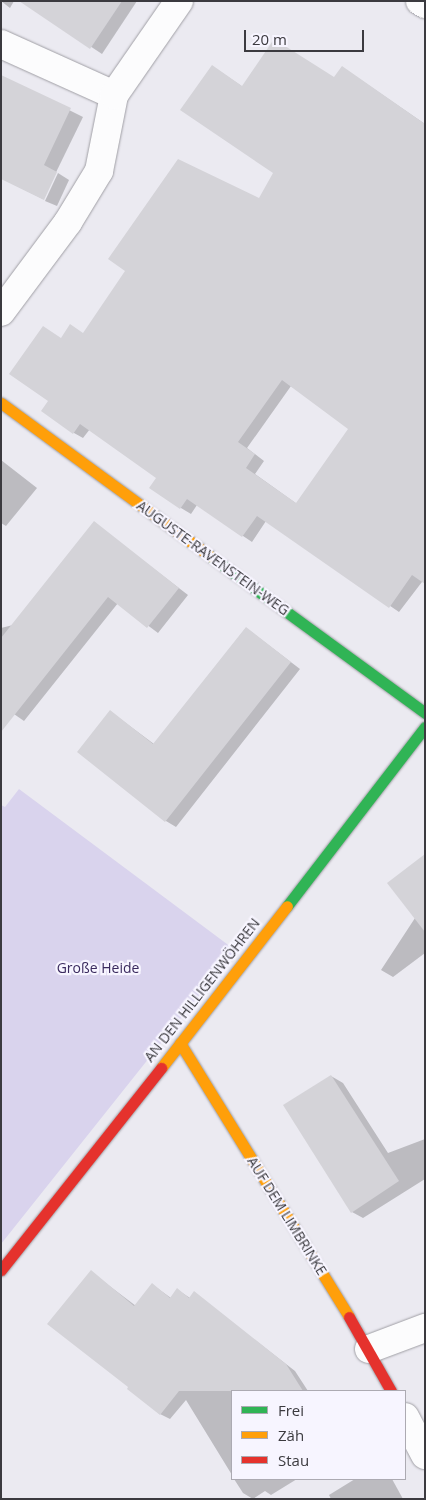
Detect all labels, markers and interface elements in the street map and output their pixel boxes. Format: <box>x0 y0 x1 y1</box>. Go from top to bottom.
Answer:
scale bar <box>246 20 366 52</box>
text: 20 m <box>252 29 287 49</box>
street label: AUGUSTE-RAVENSTEIN-WEG <box>134 497 292 619</box>
street label: AN DEN HILLIGENWÖHREN <box>141 915 263 1065</box>
park label: Große Heide <box>57 960 139 976</box>
street label: AUF DEM LIMBRINKE <box>244 1154 330 1278</box>
legend <box>231 1390 406 1480</box>
text: Frei <box>278 1400 304 1420</box>
text: Zäh <box>278 1425 304 1445</box>
text: Stau <box>278 1450 309 1470</box>

